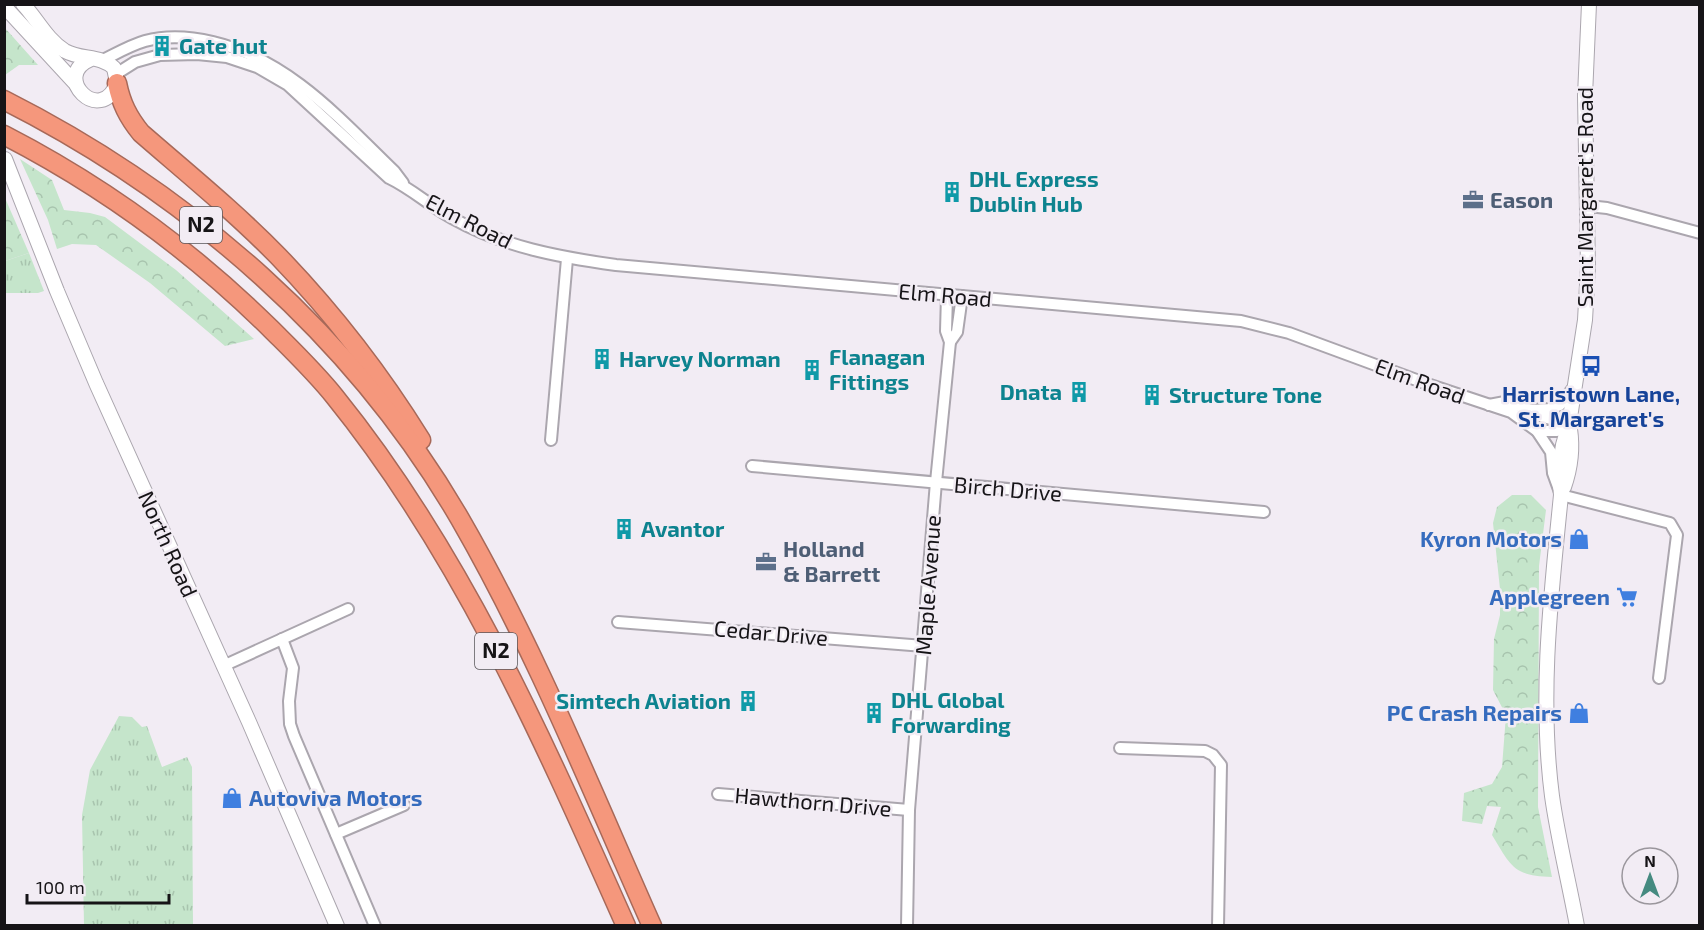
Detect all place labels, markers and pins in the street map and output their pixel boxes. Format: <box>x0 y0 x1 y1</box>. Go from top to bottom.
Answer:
place label: Gate hut <box>179 32 267 58</box>
building icon: Gate hut <box>150 34 174 58</box>
place label: DHL Express Dublin Hub <box>969 165 1099 216</box>
building icon: DHL Express Dublin Hub <box>940 180 964 204</box>
place label: Eason <box>1490 186 1553 212</box>
office icon: Eason <box>1461 188 1485 212</box>
place label: Flanagan Fittings <box>829 343 925 394</box>
place label: Harvey Norman <box>619 345 781 372</box>
building icon: Harvey Norman <box>590 347 614 371</box>
bus stop icon: Harristown Lane, St. Margaret's <box>1579 354 1603 378</box>
building icon: Flanagan Fittings <box>800 358 824 382</box>
place label: Dnata <box>1000 378 1062 404</box>
building icon: Dnata <box>1067 380 1091 404</box>
place label: Harristown Lane, St. Margaret's <box>1502 380 1680 431</box>
place label: Structure Tone <box>1169 381 1322 407</box>
building icon: Structure Tone <box>1140 383 1164 407</box>
place label: Avantor <box>641 515 725 541</box>
building icon: Avantor <box>612 517 636 541</box>
place label: Kyron Motors <box>1420 525 1562 552</box>
shop icon: Kyron Motors <box>1567 527 1591 551</box>
place label: Holland & Barrett <box>783 535 880 586</box>
office icon: Holland & Barrett <box>754 550 778 574</box>
place label: Applegreen <box>1490 583 1610 609</box>
supermarket icon: Applegreen <box>1615 585 1639 609</box>
place label: DHL Global Forwarding <box>891 686 1011 737</box>
place label: Simtech Aviation <box>556 687 731 713</box>
building icon: Simtech Aviation <box>736 689 760 713</box>
place label: PC Crash Repairs <box>1387 699 1562 725</box>
building icon: DHL Global Forwarding <box>862 701 886 725</box>
shop icon: PC Crash Repairs <box>1567 701 1591 725</box>
place label: Autoviva Motors <box>249 784 422 810</box>
shop icon: Autoviva Motors <box>220 786 244 810</box>

